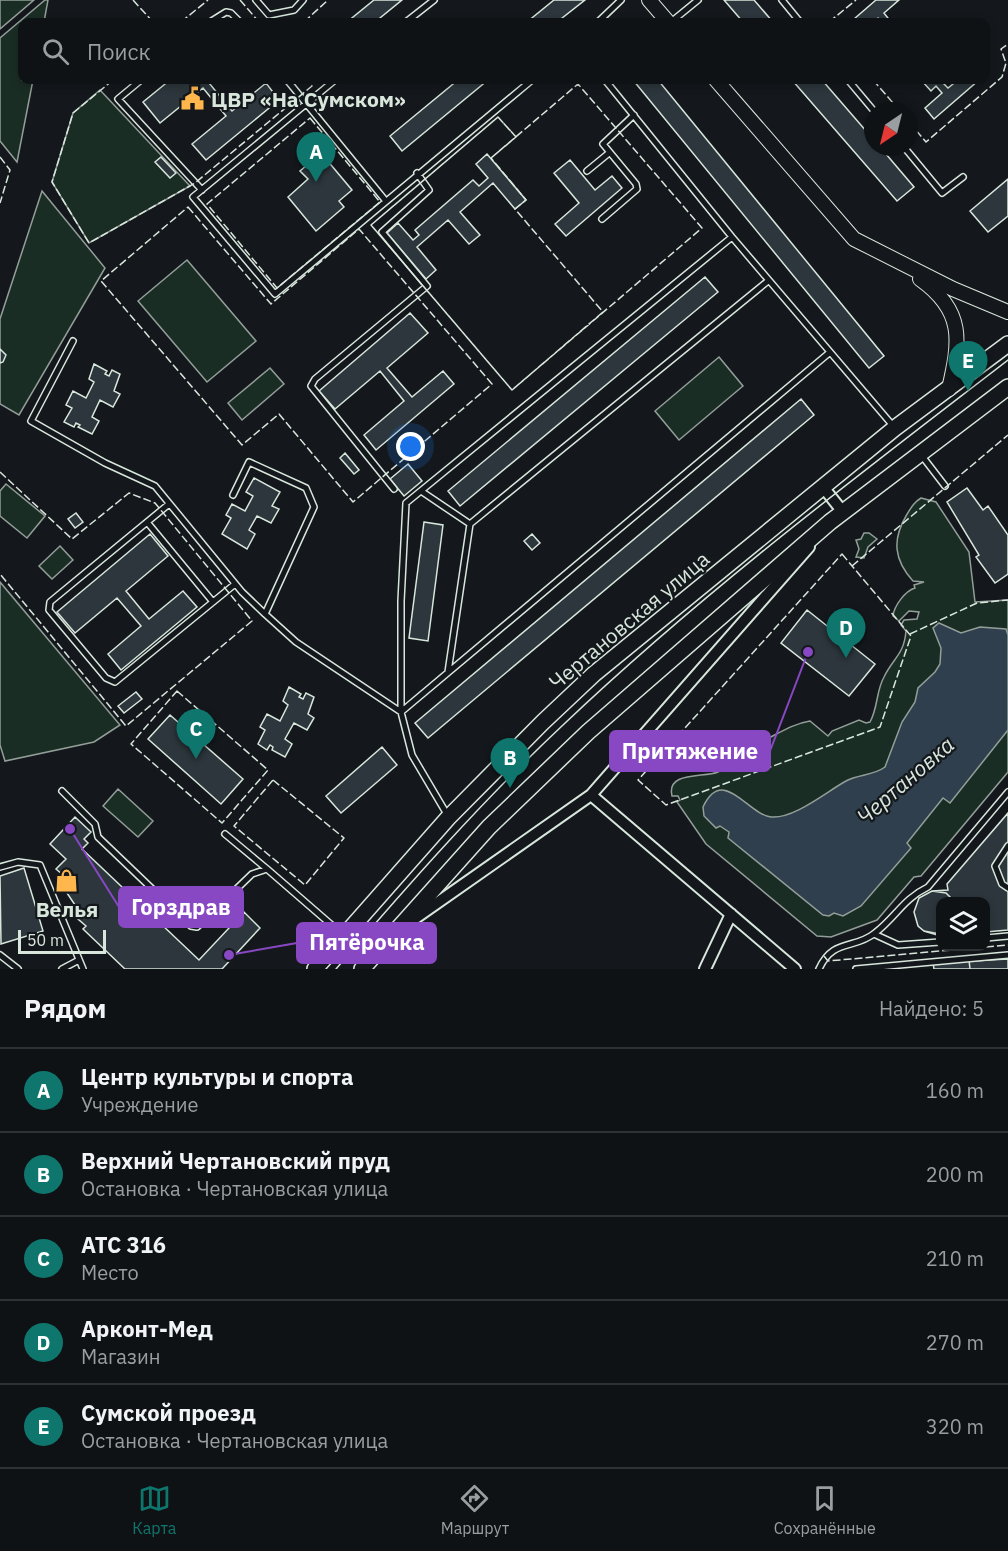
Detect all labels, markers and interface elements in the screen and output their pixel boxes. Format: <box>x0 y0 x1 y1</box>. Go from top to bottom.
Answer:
search box <box>18 18 990 84</box>
icon: search <box>39 35 72 68</box>
text: Поиск <box>87 37 151 66</box>
place label: ЦВР «На Сумском» <box>211 85 406 113</box>
public building icon: ЦВР «На Сумском» <box>180 86 206 112</box>
north arrow <box>864 102 918 156</box>
pin: A <box>296 132 336 182</box>
pin: E <box>948 342 988 391</box>
your location <box>396 432 425 461</box>
street label: Чертановская улица <box>543 545 715 695</box>
pin: D <box>826 608 866 658</box>
pin: C <box>176 710 216 759</box>
water label: Чертановка <box>850 730 960 830</box>
callout: Притяжение <box>610 731 770 771</box>
text: Притяжение <box>622 736 758 765</box>
pin: B <box>490 738 530 788</box>
shop icon: Велья <box>54 868 80 894</box>
callout: Горздрав <box>119 887 243 927</box>
text: Горздрав <box>131 892 231 921</box>
place label: Велья <box>36 895 98 923</box>
map controls <box>936 897 990 951</box>
button: layers <box>936 897 990 951</box>
callout: Пятёрочка <box>297 923 436 963</box>
scale bar <box>18 927 106 954</box>
text: Пятёрочка <box>309 927 425 956</box>
text: 50 m <box>27 930 64 950</box>
text: Рядом <box>24 991 106 1025</box>
text: Найдено: 5 <box>879 995 984 1022</box>
text: Центр культуры и спорта <box>81 1062 354 1091</box>
text: A <box>37 1077 50 1104</box>
text: 160 m <box>926 1077 984 1104</box>
text: Учреждение <box>81 1091 198 1118</box>
text: Верхний Чертановский пруд <box>81 1146 390 1175</box>
text: B <box>37 1161 50 1188</box>
text: 200 m <box>926 1161 984 1188</box>
text: Остановка · Чертановская улица <box>81 1175 388 1202</box>
text: АТС 316 <box>81 1230 166 1259</box>
text: C <box>37 1245 50 1272</box>
text: 210 m <box>926 1245 984 1272</box>
text: Место <box>81 1259 139 1286</box>
text: Арконт-Мед <box>81 1314 213 1343</box>
text: D <box>37 1329 50 1356</box>
text: 270 m <box>926 1329 984 1356</box>
text: Магазин <box>81 1343 161 1370</box>
text: Сумской проезд <box>81 1398 256 1427</box>
text: E <box>37 1413 50 1440</box>
text: 320 m <box>926 1413 984 1440</box>
text: Остановка · Чертановская улица <box>81 1427 388 1454</box>
tab: Карта <box>132 1482 176 1538</box>
tab: Маршрут <box>441 1482 509 1538</box>
tab: Сохранённые <box>774 1482 876 1538</box>

